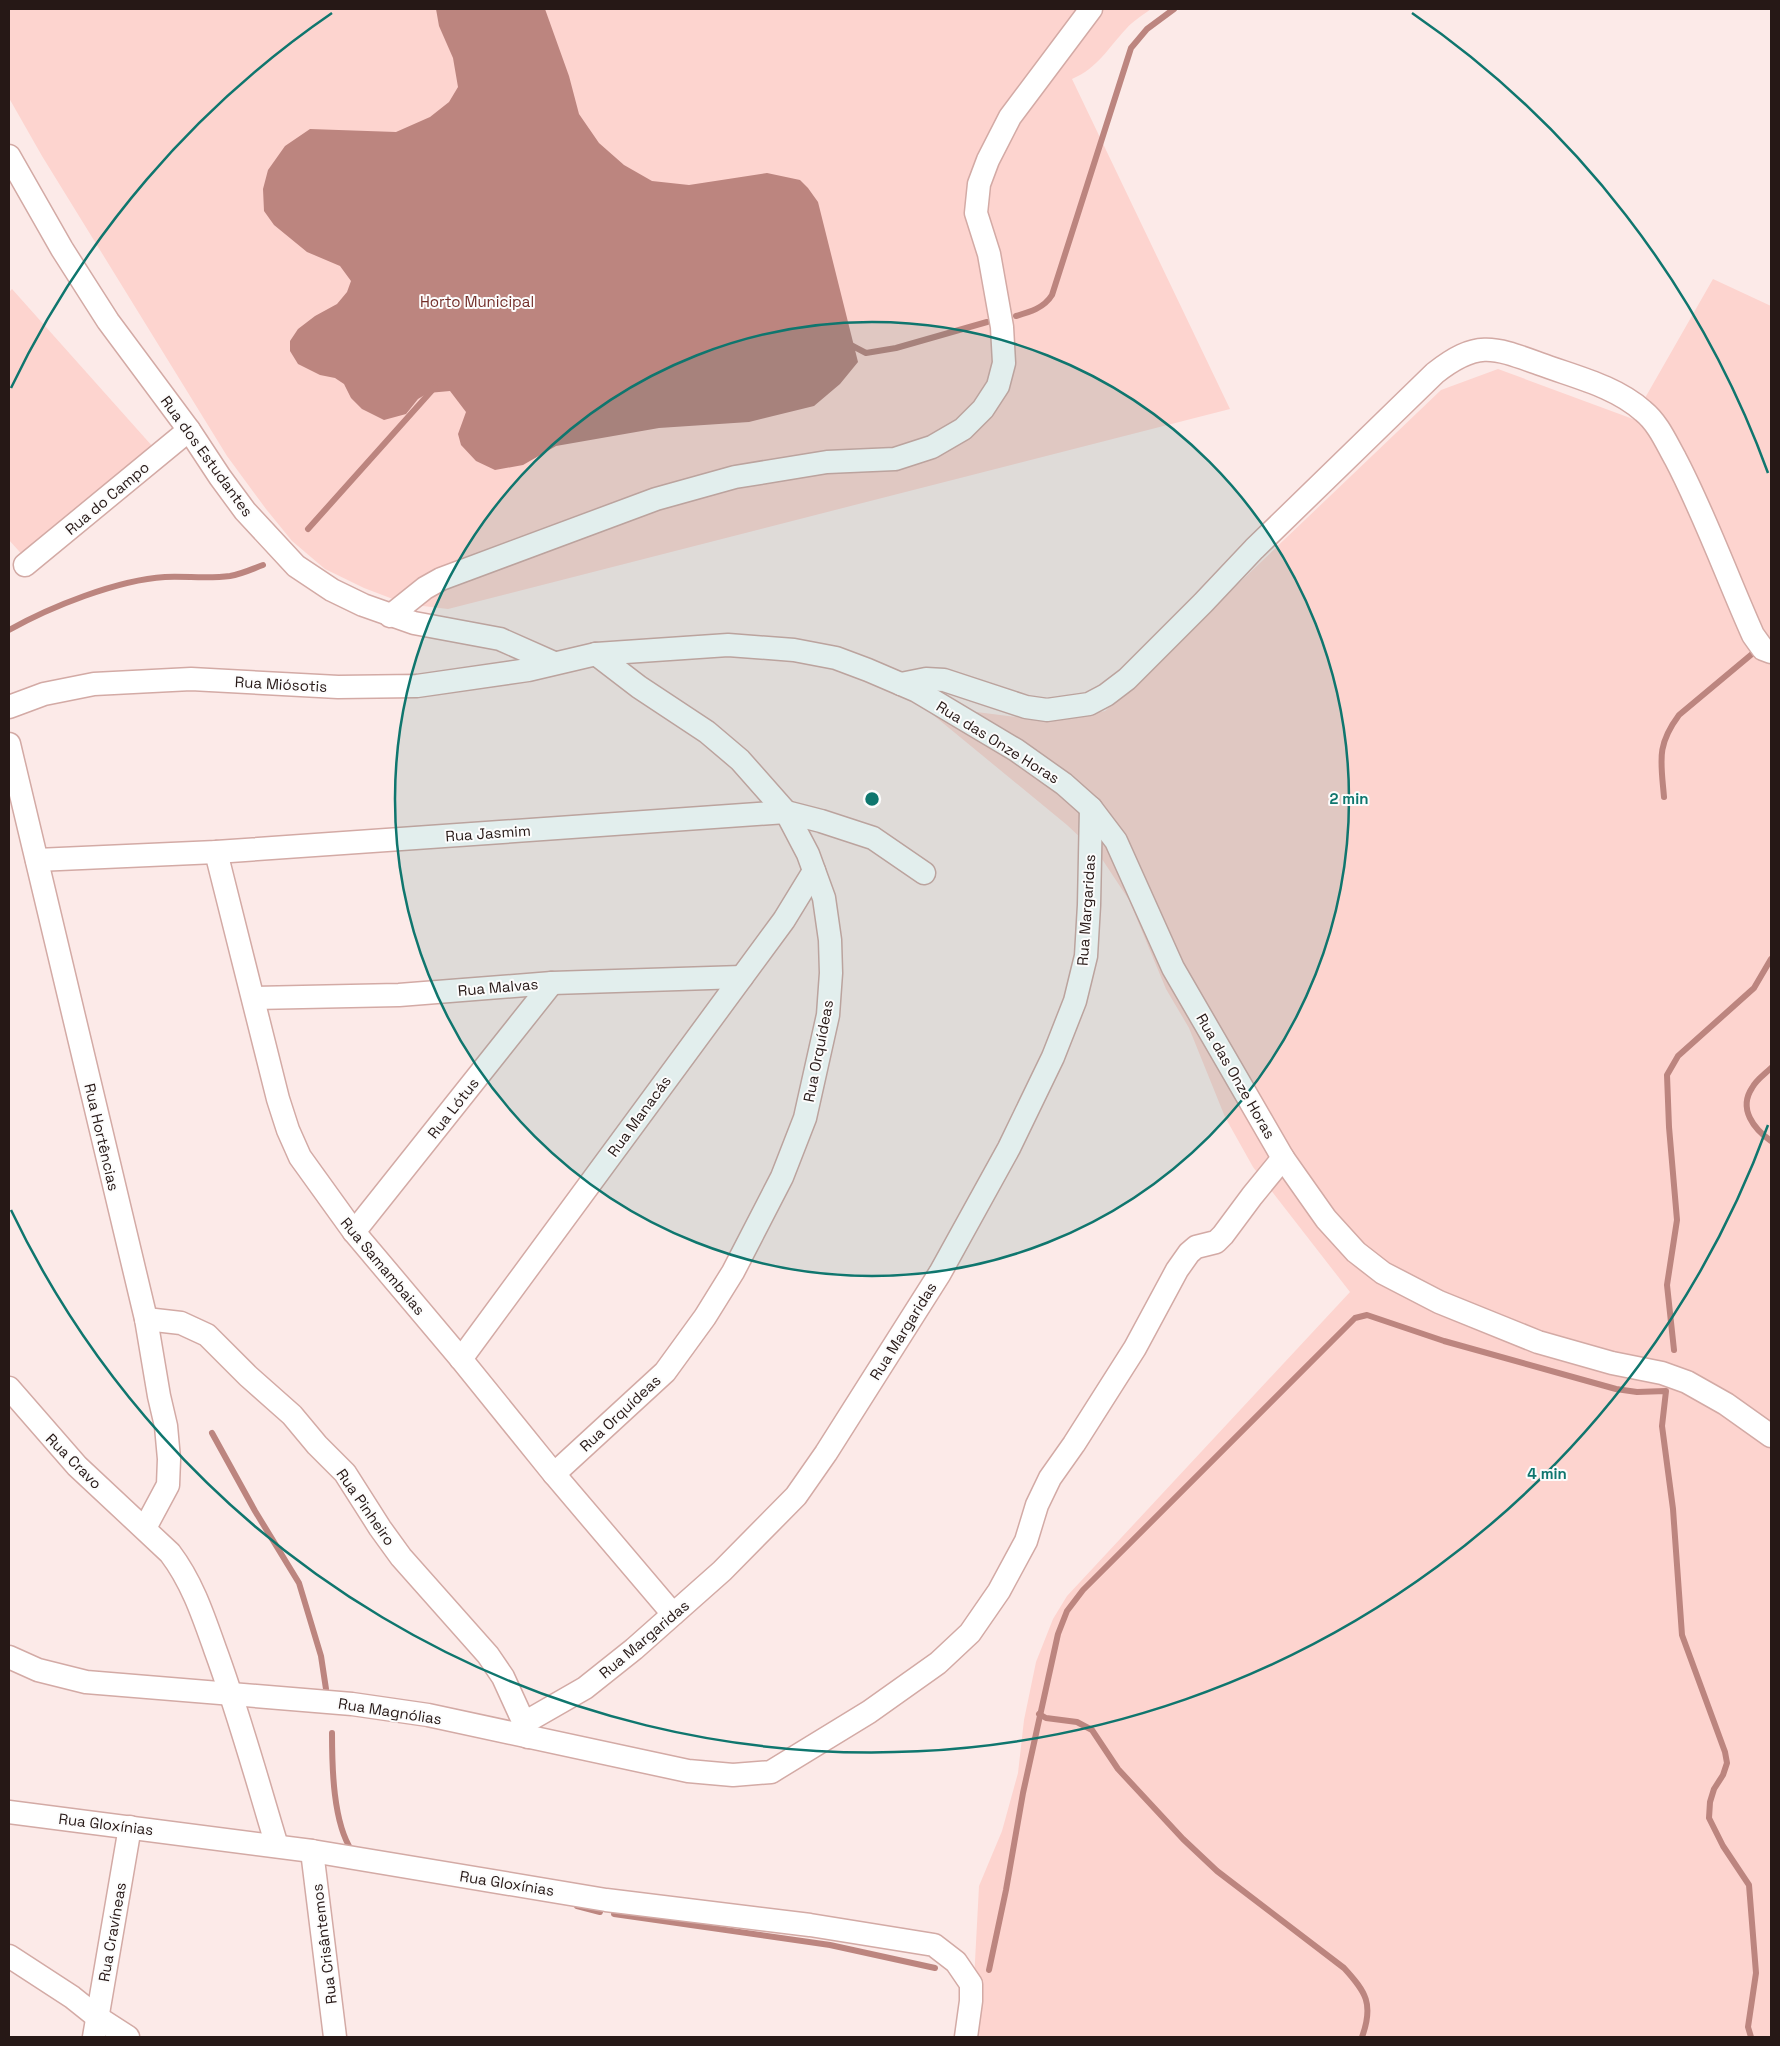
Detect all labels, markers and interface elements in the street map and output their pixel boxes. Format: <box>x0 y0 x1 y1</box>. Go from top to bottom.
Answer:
park label: Horto Municipal <box>420 292 534 311</box>
street label: Rua dos Estudantes <box>157 392 257 520</box>
street label: Rua do Campo <box>61 457 153 539</box>
street label: Rua Miósotis <box>234 672 328 696</box>
street label: Rua das Onze Horas <box>933 696 1063 788</box>
text: 2 min <box>1330 789 1368 808</box>
centre of rings <box>863 790 881 808</box>
street label: Rua Jasmim <box>445 821 531 845</box>
street label: Rua Margaridas <box>1073 853 1099 966</box>
street label: Rua Malvas <box>457 974 539 1000</box>
street label: Rua Orquídeas <box>799 998 837 1104</box>
street label: Rua das Onze Horas <box>1192 1010 1280 1142</box>
street label: Rua Manacás <box>603 1072 675 1160</box>
street label: Rua Lótus <box>423 1074 483 1142</box>
street label: Rua Hortências <box>80 1081 124 1193</box>
street label: Rua Samambaias <box>337 1213 429 1319</box>
street label: Rua Margaridas <box>865 1278 941 1383</box>
street label: Rua Orquídeas <box>575 1371 665 1455</box>
street label: Rua Cravo <box>42 1429 106 1493</box>
text: 4 min <box>1527 1464 1567 1483</box>
street label: Rua Pinheiro <box>333 1465 399 1549</box>
street label: Rua Margaridas <box>595 1596 693 1682</box>
street label: Rua Magnólias <box>337 1693 443 1729</box>
street label: Rua Gloxínias <box>58 1809 155 1839</box>
street label: Rua Gloxínias <box>458 1866 556 1900</box>
street label: Rua Cravíneas <box>94 1881 130 1983</box>
street label: Rua Crisântemos <box>307 1883 341 2005</box>

